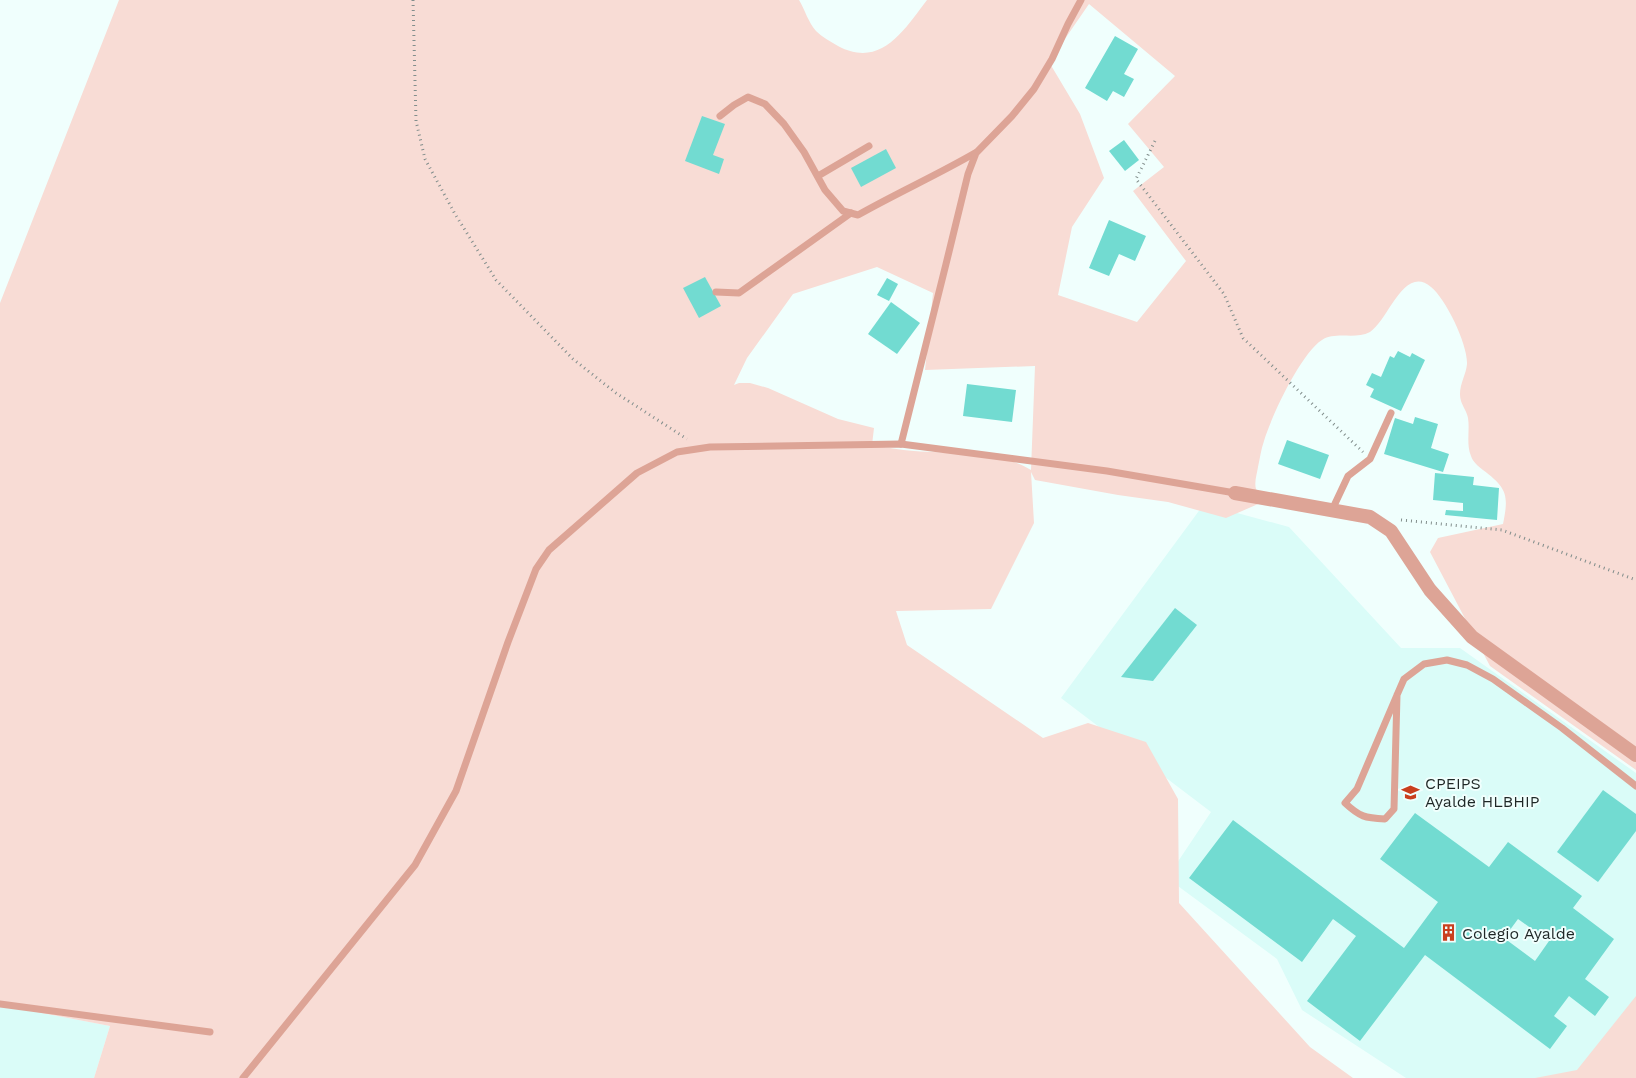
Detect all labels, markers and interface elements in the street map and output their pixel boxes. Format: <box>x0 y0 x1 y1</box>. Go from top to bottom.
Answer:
place label: CPEIPS Ayalde HLBHIP <box>1425 774 1540 811</box>
school or university icon: CPEIPS Ayalde HLBHIP <box>1401 782 1421 802</box>
building icon: Colegio Ayalde <box>1438 923 1458 943</box>
place label: Colegio Ayalde <box>1462 924 1575 943</box>

